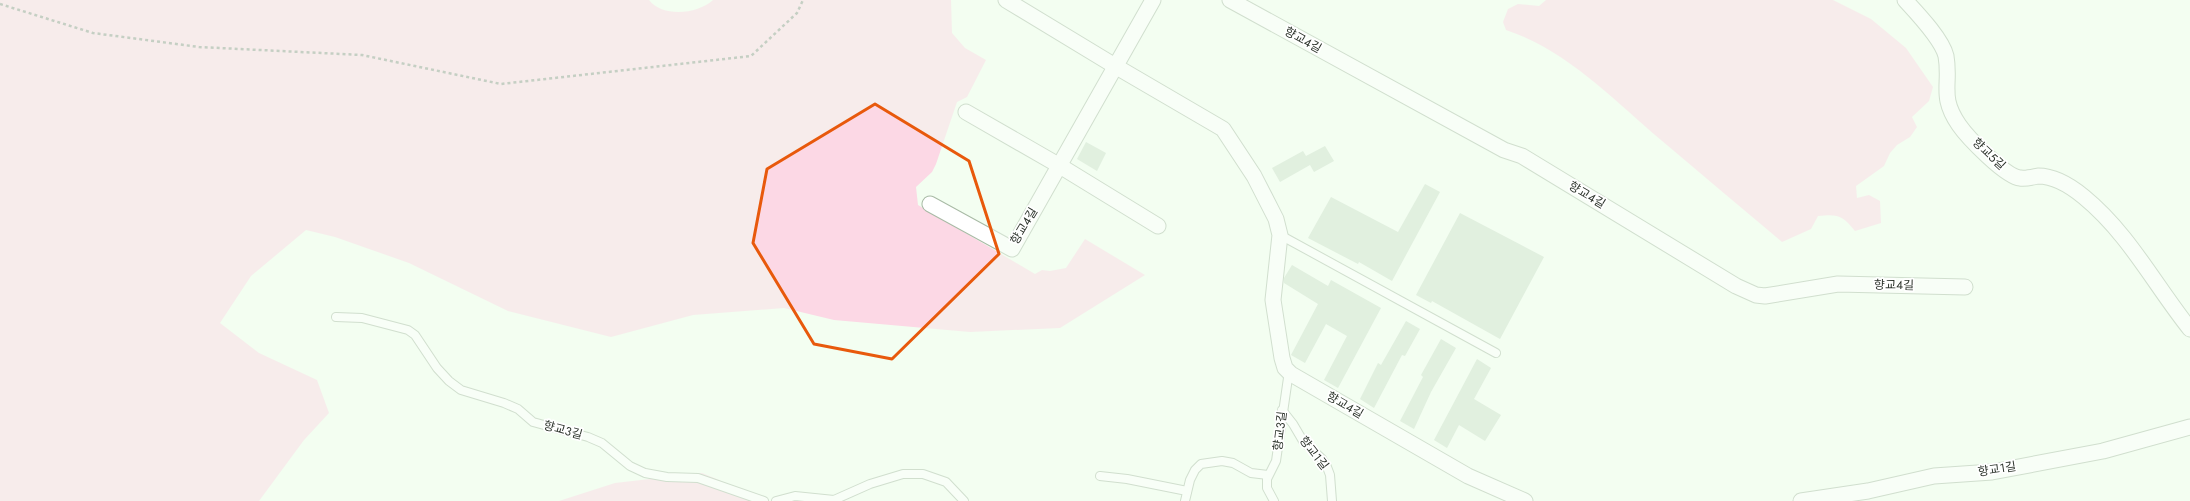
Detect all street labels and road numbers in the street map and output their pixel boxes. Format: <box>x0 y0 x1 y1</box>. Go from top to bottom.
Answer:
street label: 향교4길 <box>1281 22 1325 58</box>
street label: 향교5길 <box>1968 134 2010 174</box>
street label: 향교4길 <box>1565 177 1609 213</box>
street label: 향교4길 <box>1006 204 1042 248</box>
street label: 향교4길 <box>1874 276 1914 294</box>
street label: 향교4길 <box>1323 387 1367 423</box>
street label: 향교3길 <box>1269 410 1291 452</box>
street label: 향교3길 <box>542 416 584 444</box>
street label: 향교1길 <box>1295 432 1333 474</box>
street label: 향교1길 <box>1977 457 2017 481</box>

